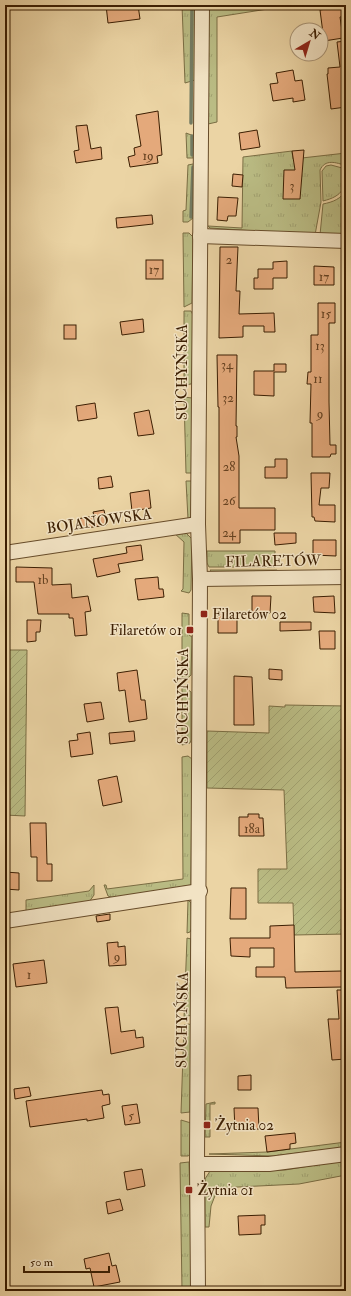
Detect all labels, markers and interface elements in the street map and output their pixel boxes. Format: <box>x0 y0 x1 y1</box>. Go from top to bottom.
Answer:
north arrow <box>289 22 329 62</box>
text: N <box>306 26 324 43</box>
house number: 19 <box>142 148 154 164</box>
house number: 3 <box>290 178 295 194</box>
house number: 2 <box>226 252 233 268</box>
house number: 17 <box>149 262 159 278</box>
house number: 17 <box>319 269 329 285</box>
house number: 15 <box>321 306 331 322</box>
street label: SUCHYŃSKA <box>172 323 192 420</box>
house number: 13 <box>315 338 325 354</box>
house number: 34 <box>221 357 234 373</box>
house number: 11 <box>313 371 323 387</box>
house number: 32 <box>222 390 234 406</box>
house number: 9 <box>316 406 323 422</box>
house number: 28 <box>223 459 235 475</box>
house number: 26 <box>222 493 237 509</box>
street label: BOJANOWSKA <box>45 505 154 539</box>
house number: 24 <box>222 525 237 541</box>
street label: FILARETÓW <box>225 549 322 572</box>
house number: 1b <box>37 572 49 588</box>
place label: Filaretów 02 <box>212 605 287 624</box>
marker: Filaretów 02 <box>199 609 209 619</box>
place label: Filaretów 01 <box>110 621 182 640</box>
marker: Filaretów 01 <box>185 625 195 635</box>
street label: SUCHYŃSKA <box>173 647 193 744</box>
house number: 18a <box>244 821 261 837</box>
house number: 9 <box>113 949 120 965</box>
house number: 1 <box>27 967 32 983</box>
street label: SUCHYŃSKA <box>171 971 193 1068</box>
house number: 5 <box>128 1108 134 1124</box>
place label: Żytnia 02 <box>215 1114 274 1135</box>
marker: Żytnia 02 <box>202 1120 212 1130</box>
place label: Żytnia 01 <box>197 1179 253 1200</box>
marker: Żytnia 01 <box>184 1185 194 1195</box>
scale bar <box>24 1248 109 1274</box>
text: 50 m <box>30 1255 54 1270</box>

